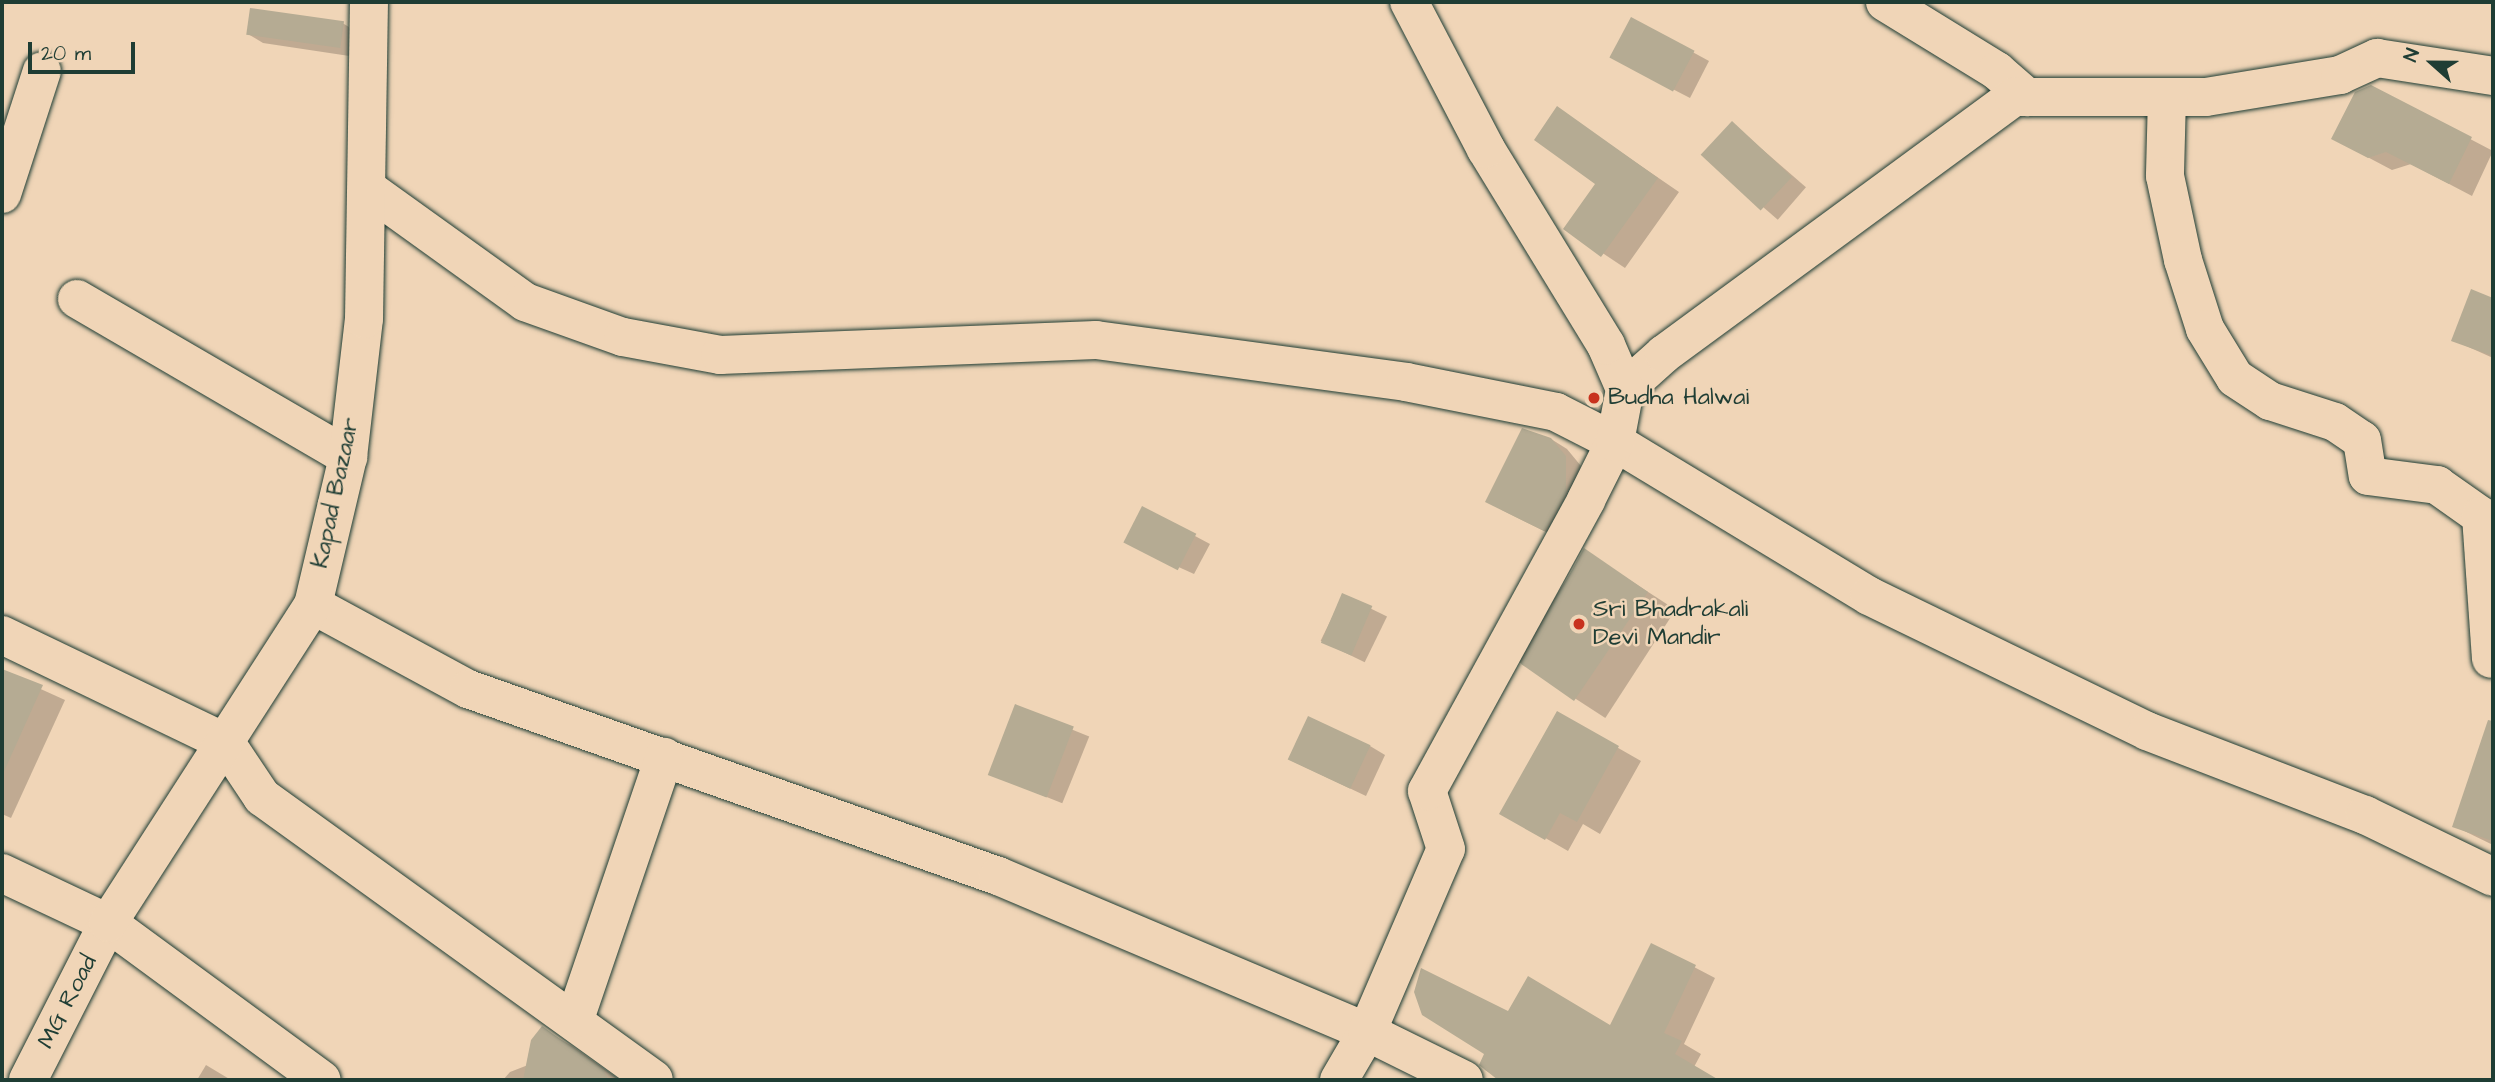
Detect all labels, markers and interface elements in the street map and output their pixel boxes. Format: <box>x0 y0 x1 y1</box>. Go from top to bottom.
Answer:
scale bar <box>32 28 138 72</box>
north arrow <box>2397 28 2467 98</box>
text: 20 m <box>41 39 91 68</box>
text: N <box>2397 45 2427 66</box>
place label: Budha Halwai <box>1608 384 1749 412</box>
marker: Budha Halwai <box>1586 390 1602 406</box>
street label: Kapad Bazaar <box>306 415 366 571</box>
place label: Sri Bhadrakali Devi Mandir <box>1593 596 1748 652</box>
marker: Sri Bhadrakali Devi Mandir <box>1571 616 1587 632</box>
street label: MG Road <box>32 950 104 1054</box>

